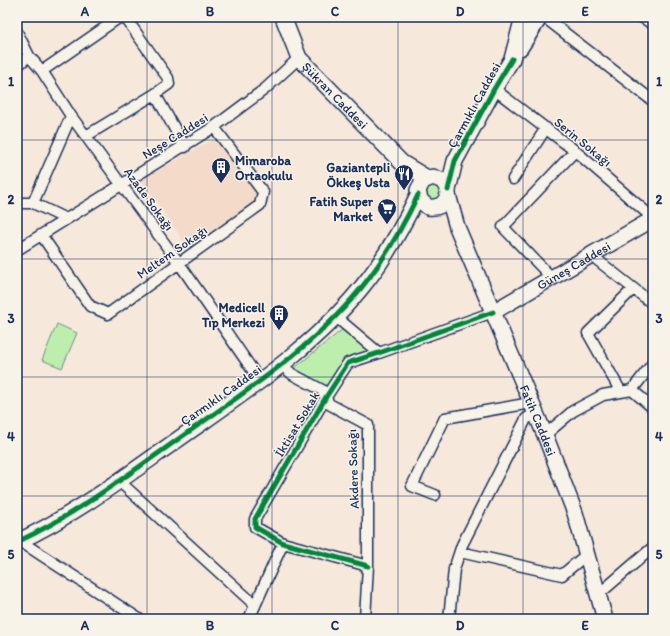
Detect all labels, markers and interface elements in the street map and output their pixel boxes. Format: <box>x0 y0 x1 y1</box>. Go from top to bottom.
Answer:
text: A <box>80 4 90 19</box>
text: B <box>206 4 215 19</box>
text: C <box>331 4 340 19</box>
text: D <box>456 4 465 19</box>
text: E <box>581 4 589 19</box>
street label: Şükran Caddesi <box>299 59 371 132</box>
street label: Çarmıklı Caddesi <box>444 60 504 150</box>
text: 1 <box>8 74 14 89</box>
text: 1 <box>656 74 662 89</box>
street label: Neşe Caddesi <box>139 110 211 162</box>
street label: Serin Sokağı <box>551 114 615 170</box>
place label: Mimaroba Ortaokulu <box>235 153 293 183</box>
building icon: Mimaroba Ortaokulu <box>210 156 232 184</box>
place label: Gaziantepli Ökkeş Usta <box>326 160 391 191</box>
restaurant icon: Gaziantepli Ökkeş Usta <box>393 163 415 191</box>
street label: Azade Sokağı <box>121 164 177 234</box>
text: 2 <box>8 192 15 207</box>
text: 2 <box>656 192 663 207</box>
place label: Fatih Super Market <box>310 194 374 224</box>
supermarket icon: Fatih Super Market <box>376 197 398 225</box>
street label: Meltem Sokağı <box>134 222 210 282</box>
street label: Güneş Caddesi <box>534 238 613 293</box>
place label: Medicell Tıp Merkezi <box>201 300 265 331</box>
building icon: Medicell Tıp Merkezi <box>268 303 290 331</box>
text: 3 <box>7 311 15 326</box>
text: 3 <box>655 311 663 326</box>
street label: Çarmıklı Caddesi <box>178 362 264 428</box>
street label: Fatih Caddesi <box>517 382 560 458</box>
street label: İktisat Sokak <box>272 388 323 460</box>
text: 4 <box>7 429 15 444</box>
street label: Akdere Sokağı <box>344 429 362 509</box>
text: 4 <box>655 429 663 444</box>
text: 5 <box>8 547 15 562</box>
text: 5 <box>656 547 663 562</box>
text: A <box>80 618 90 633</box>
text: B <box>206 618 215 633</box>
text: C <box>331 618 340 633</box>
text: D <box>456 618 465 633</box>
text: E <box>581 618 589 633</box>

